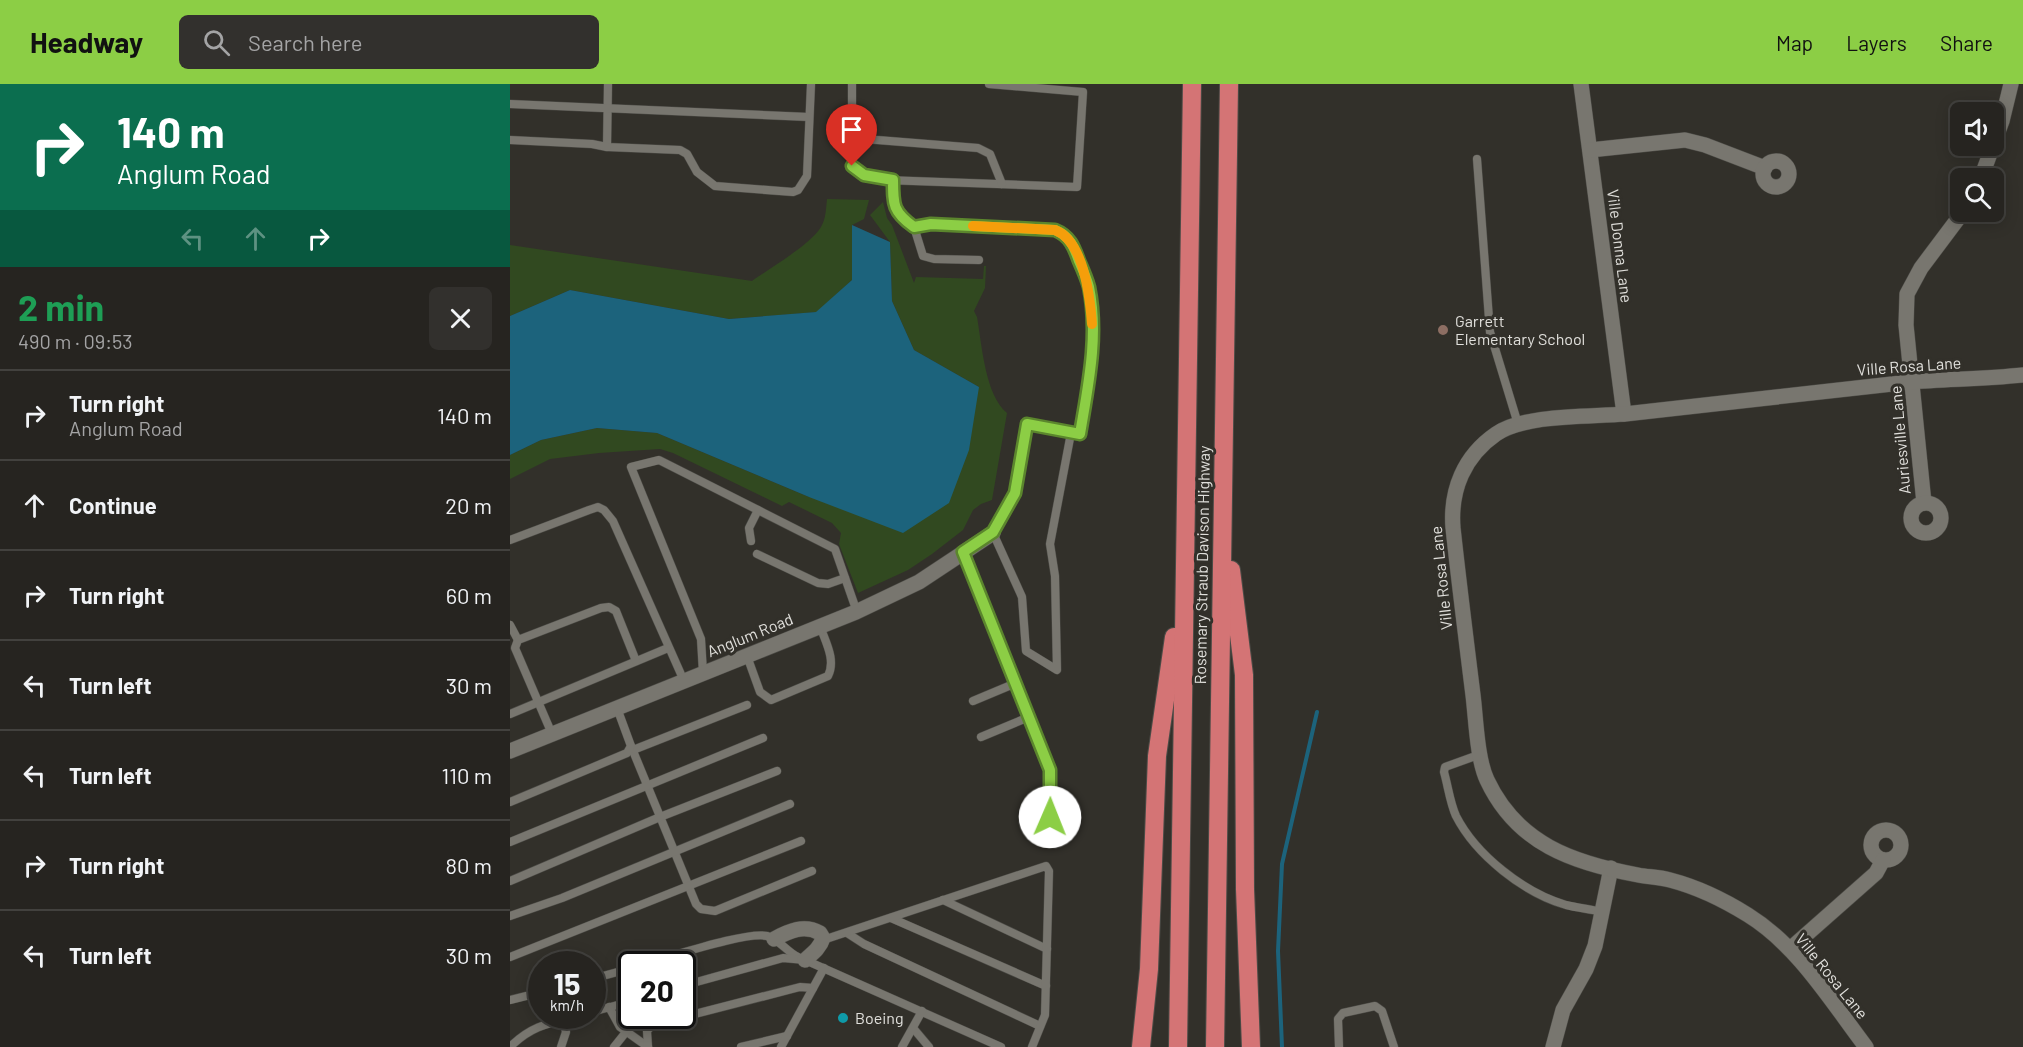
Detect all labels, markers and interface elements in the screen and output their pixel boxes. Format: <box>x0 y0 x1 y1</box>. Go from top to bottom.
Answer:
search box <box>179 15 599 69</box>
text: Headway <box>30 25 143 59</box>
icon: search <box>200 26 233 59</box>
text: Search here <box>248 29 362 55</box>
text: Map <box>1776 30 1813 55</box>
text: Layers <box>1846 30 1907 55</box>
text: Share <box>1940 30 1993 55</box>
map controls <box>1950 102 2004 222</box>
button: sound <box>1950 102 2004 156</box>
pin <box>826 104 877 166</box>
text: 140 m <box>117 106 225 156</box>
icon: right <box>18 108 96 186</box>
icon: arrive <box>835 113 868 146</box>
text: Anglum Road <box>117 157 271 189</box>
button: search <box>1950 168 2004 222</box>
street label: Ville Donna Lane <box>1604 188 1637 304</box>
icon: left <box>176 222 209 255</box>
icon: ahead <box>239 222 272 255</box>
icon: right <box>302 222 335 255</box>
text: 2 min <box>18 285 104 328</box>
button: close <box>429 287 492 350</box>
place label: Garrett Elementary School <box>1455 311 1585 348</box>
marker: Garrett Elementary School <box>1436 323 1450 337</box>
text: 490 m · 09:53 <box>18 329 133 353</box>
street label: Ville Rosa Lane <box>1856 352 1962 379</box>
street label: Auriesville Lane <box>1885 385 1914 495</box>
text: Turn right <box>69 390 164 416</box>
icon: right <box>18 399 51 432</box>
text: 140 m <box>437 402 492 428</box>
text: Anglum Road <box>69 416 183 440</box>
street label: Rosemary Straub Davison Highway <box>1190 445 1213 685</box>
icon: ahead <box>18 489 51 522</box>
text: Continue <box>69 492 157 518</box>
text: 20 m <box>445 492 492 518</box>
street label: Ville Rosa Lane <box>1426 525 1455 631</box>
icon: right <box>18 579 51 612</box>
text: Turn right <box>69 582 164 608</box>
text: 60 m <box>446 582 492 608</box>
street label: Anglum Road <box>704 609 796 660</box>
icon: left <box>18 669 51 702</box>
text: Turn left <box>69 672 152 698</box>
text: 30 m <box>446 672 492 698</box>
icon: left <box>18 759 51 792</box>
text: Turn left <box>69 762 152 788</box>
text: 110 m <box>442 762 492 788</box>
position arrow <box>1018 785 1082 849</box>
icon: right <box>18 849 51 882</box>
text: Turn right <box>69 852 164 878</box>
text: 80 m <box>446 852 492 878</box>
street label: Ville Rosa Lane <box>1792 929 1873 1022</box>
icon: left <box>18 939 51 972</box>
text: Turn left <box>69 942 152 968</box>
text: 30 m <box>446 942 492 968</box>
speed limit sign: 20 <box>618 951 696 1029</box>
text: 15 <box>554 965 580 1001</box>
text: km/h <box>550 996 584 1014</box>
place label: Boeing <box>855 1008 904 1027</box>
marker: Boeing <box>836 1011 850 1025</box>

